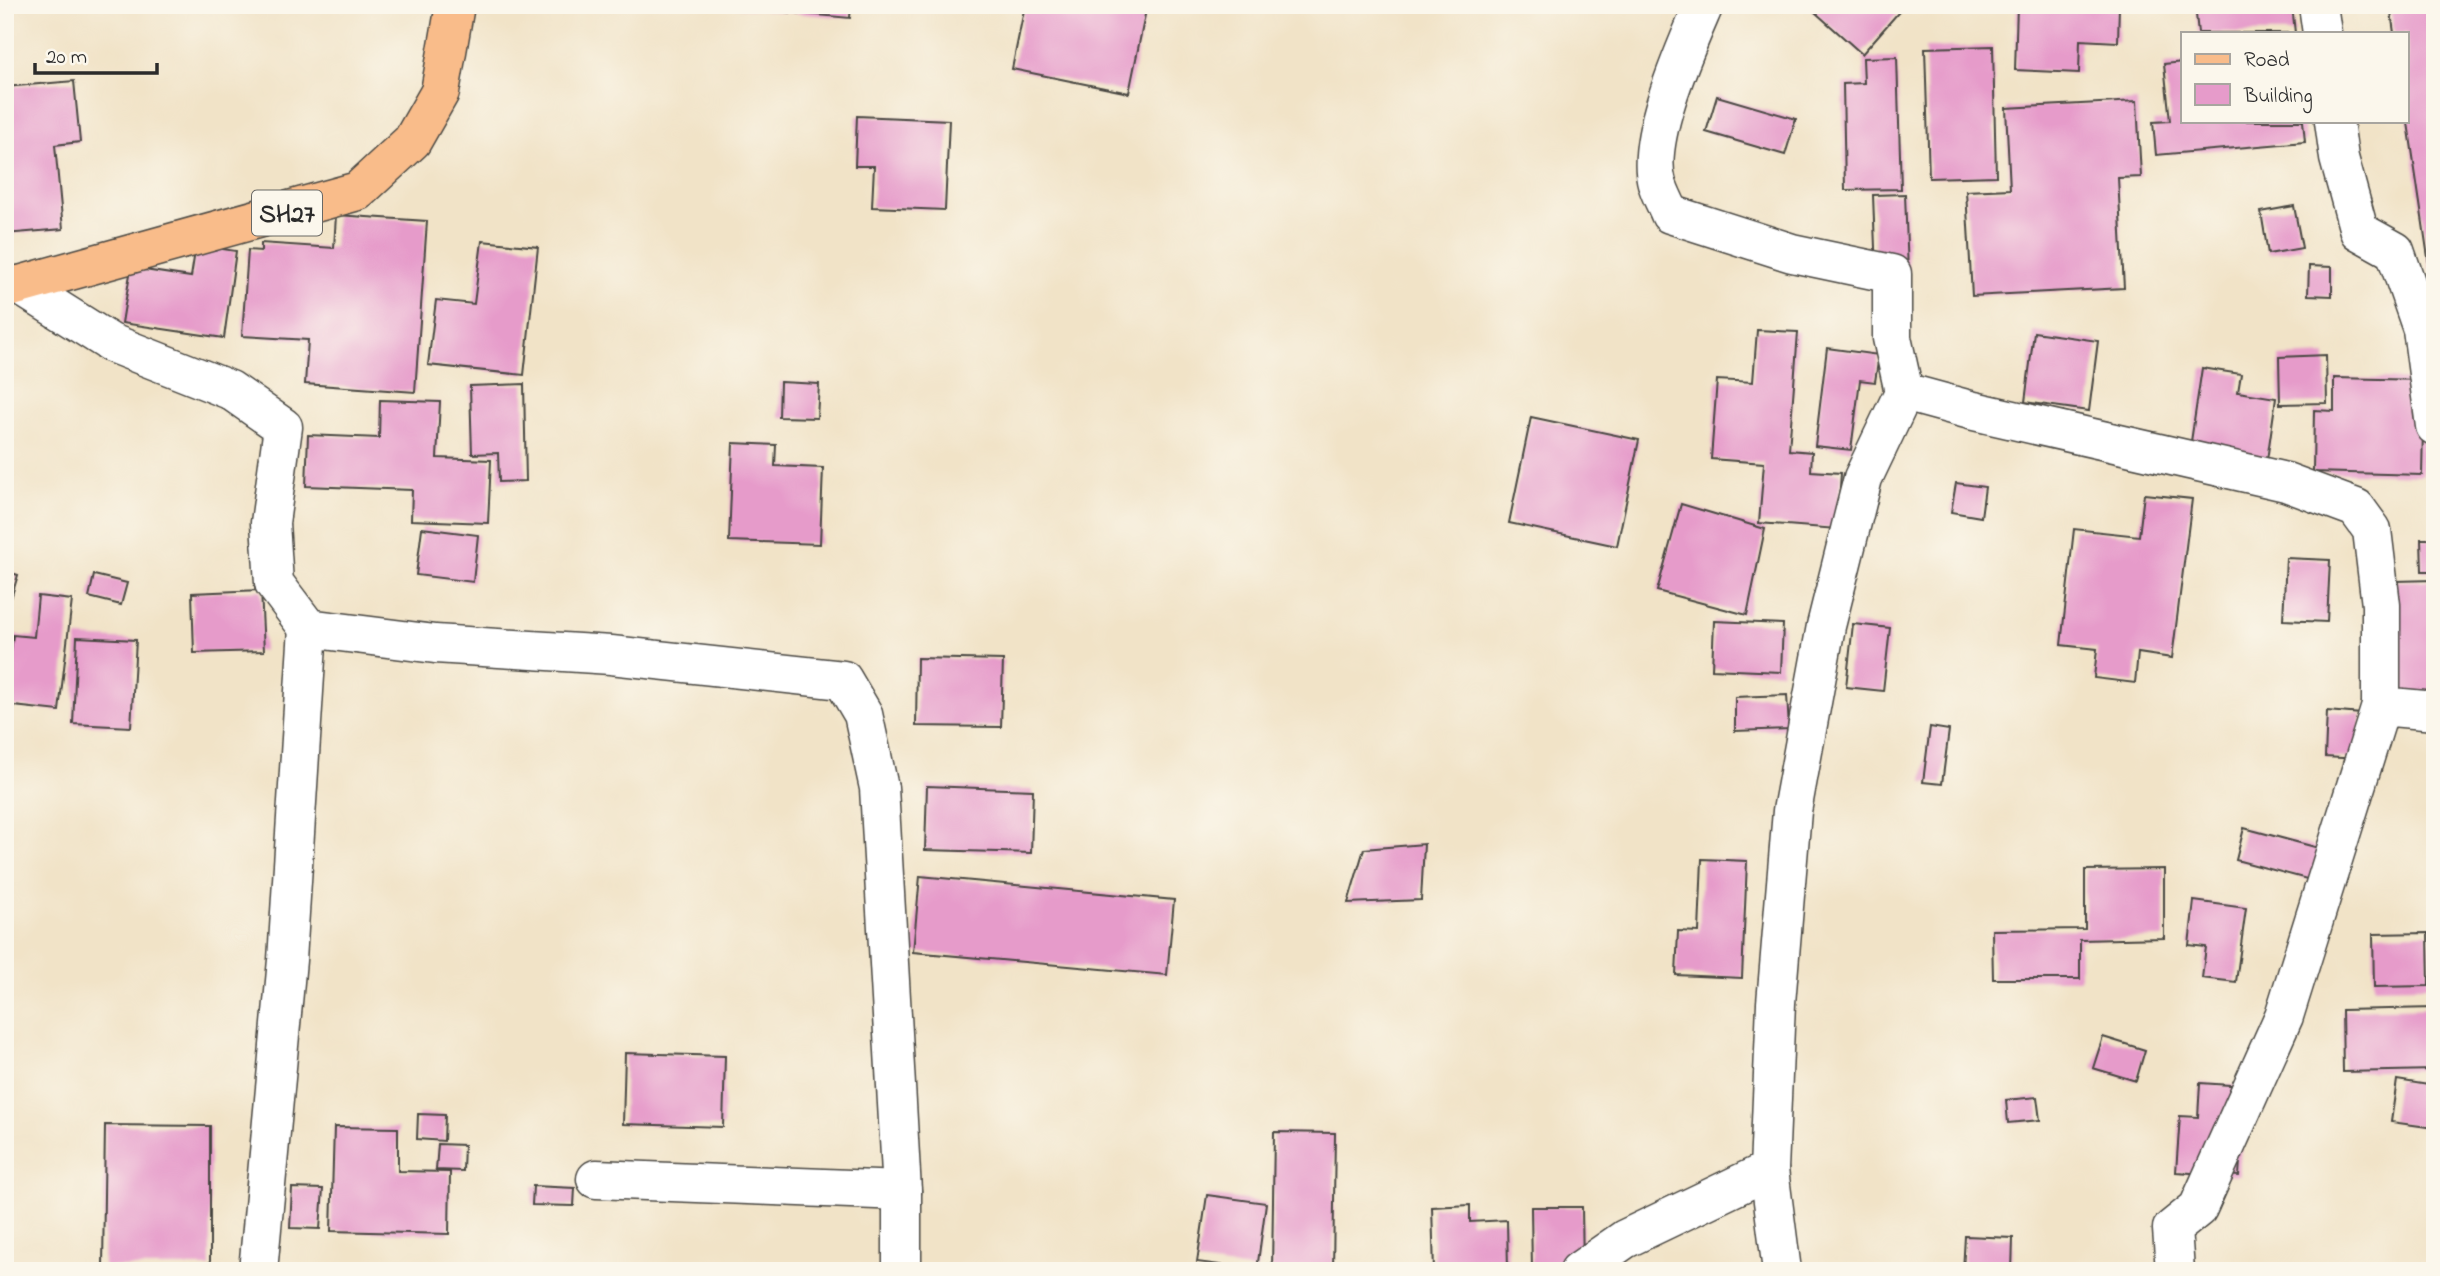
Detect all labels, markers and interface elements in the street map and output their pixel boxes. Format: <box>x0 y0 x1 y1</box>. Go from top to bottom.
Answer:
scale bar <box>35 32 158 76</box>
legend <box>2181 32 2408 122</box>
text: 20 m <box>46 43 87 73</box>
text: Road <box>2244 46 2290 76</box>
text: Building <box>2243 82 2313 114</box>
road number: SH27 <box>252 190 322 235</box>

